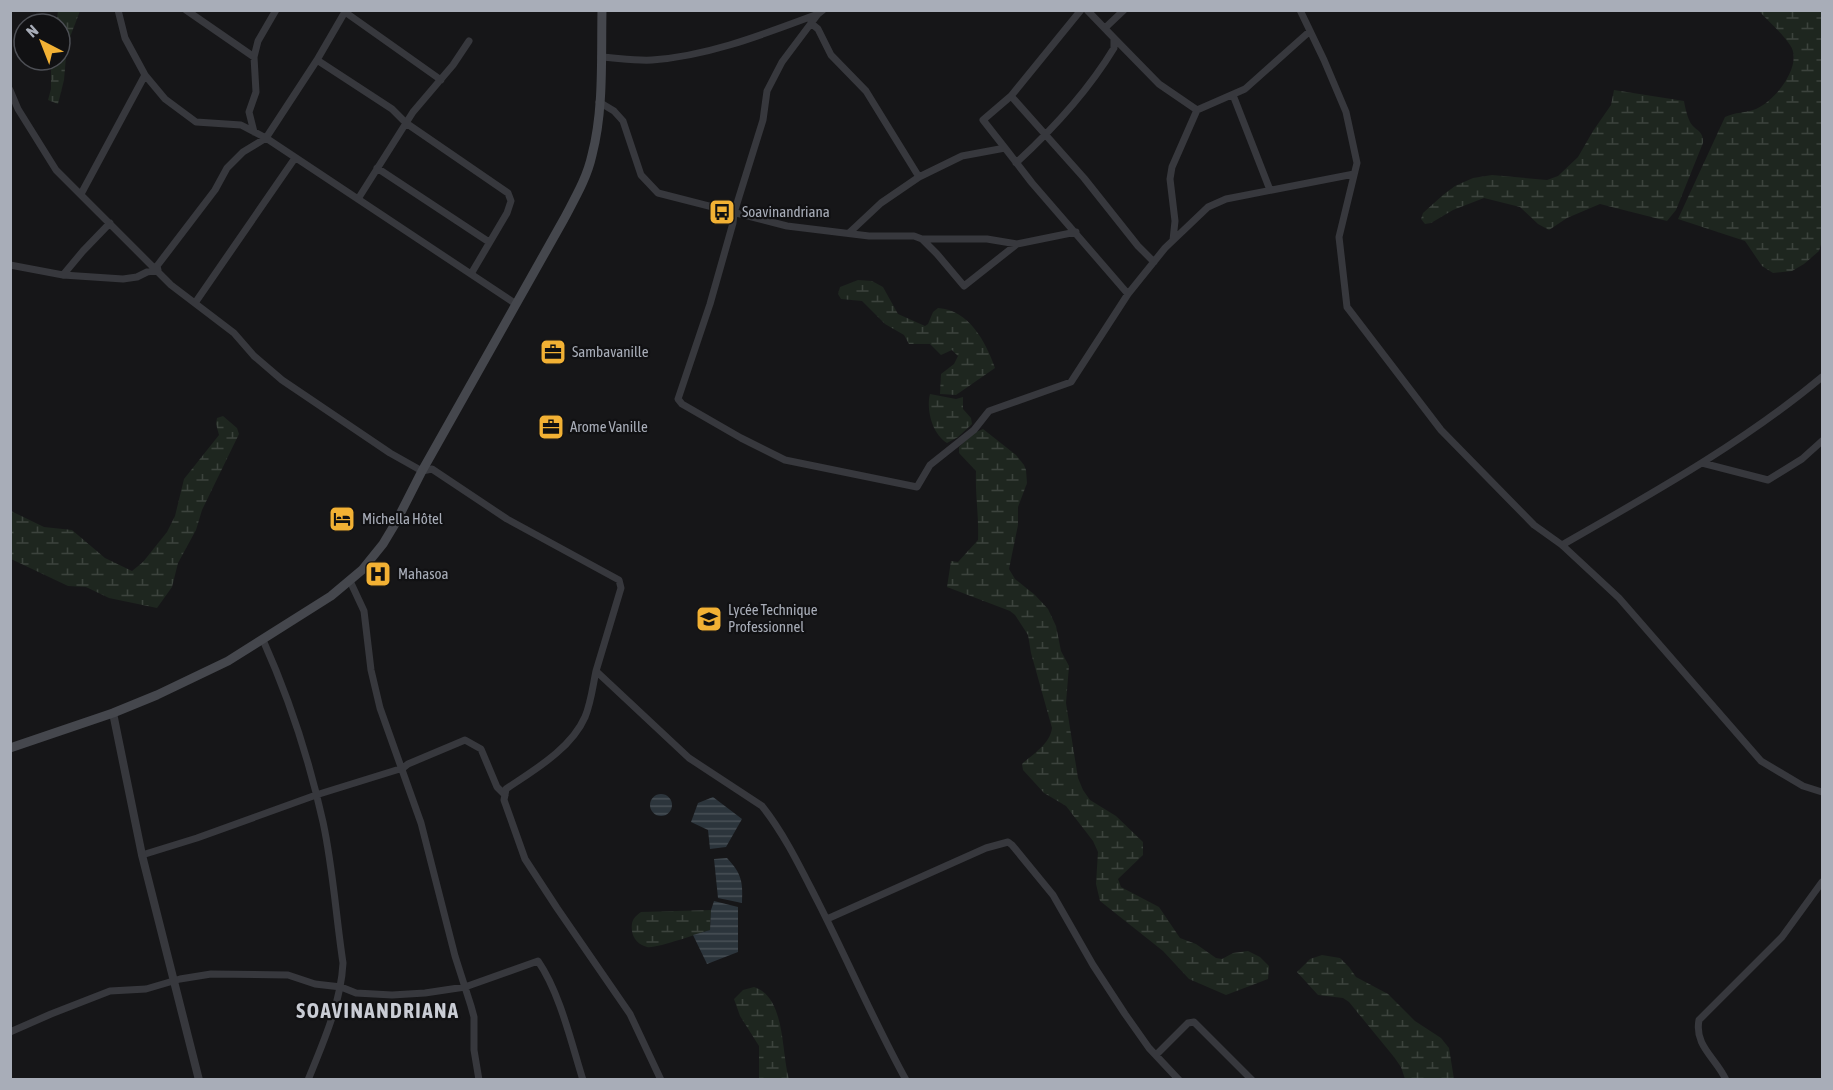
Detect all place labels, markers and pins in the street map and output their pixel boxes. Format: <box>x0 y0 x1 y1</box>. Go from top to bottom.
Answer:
bus stop icon: Soavinandriana <box>707 197 737 227</box>
place label: Soavinandriana <box>742 203 830 220</box>
office icon: Sambavanille <box>538 337 568 367</box>
place label: Sambavanille <box>572 343 649 360</box>
office icon: Arome Vanille <box>536 412 566 442</box>
place label: Arome Vanille <box>570 418 648 435</box>
hotel icon: Michella Hôtel <box>327 504 357 534</box>
place label: Michella Hôtel <box>362 510 443 527</box>
hospital icon: Mahasoa <box>363 559 393 589</box>
place label: Mahasoa <box>398 565 449 582</box>
place label: Lycée Technique Professionnel <box>728 601 818 635</box>
school or university icon: Lycée Technique Professionnel <box>694 604 724 634</box>

